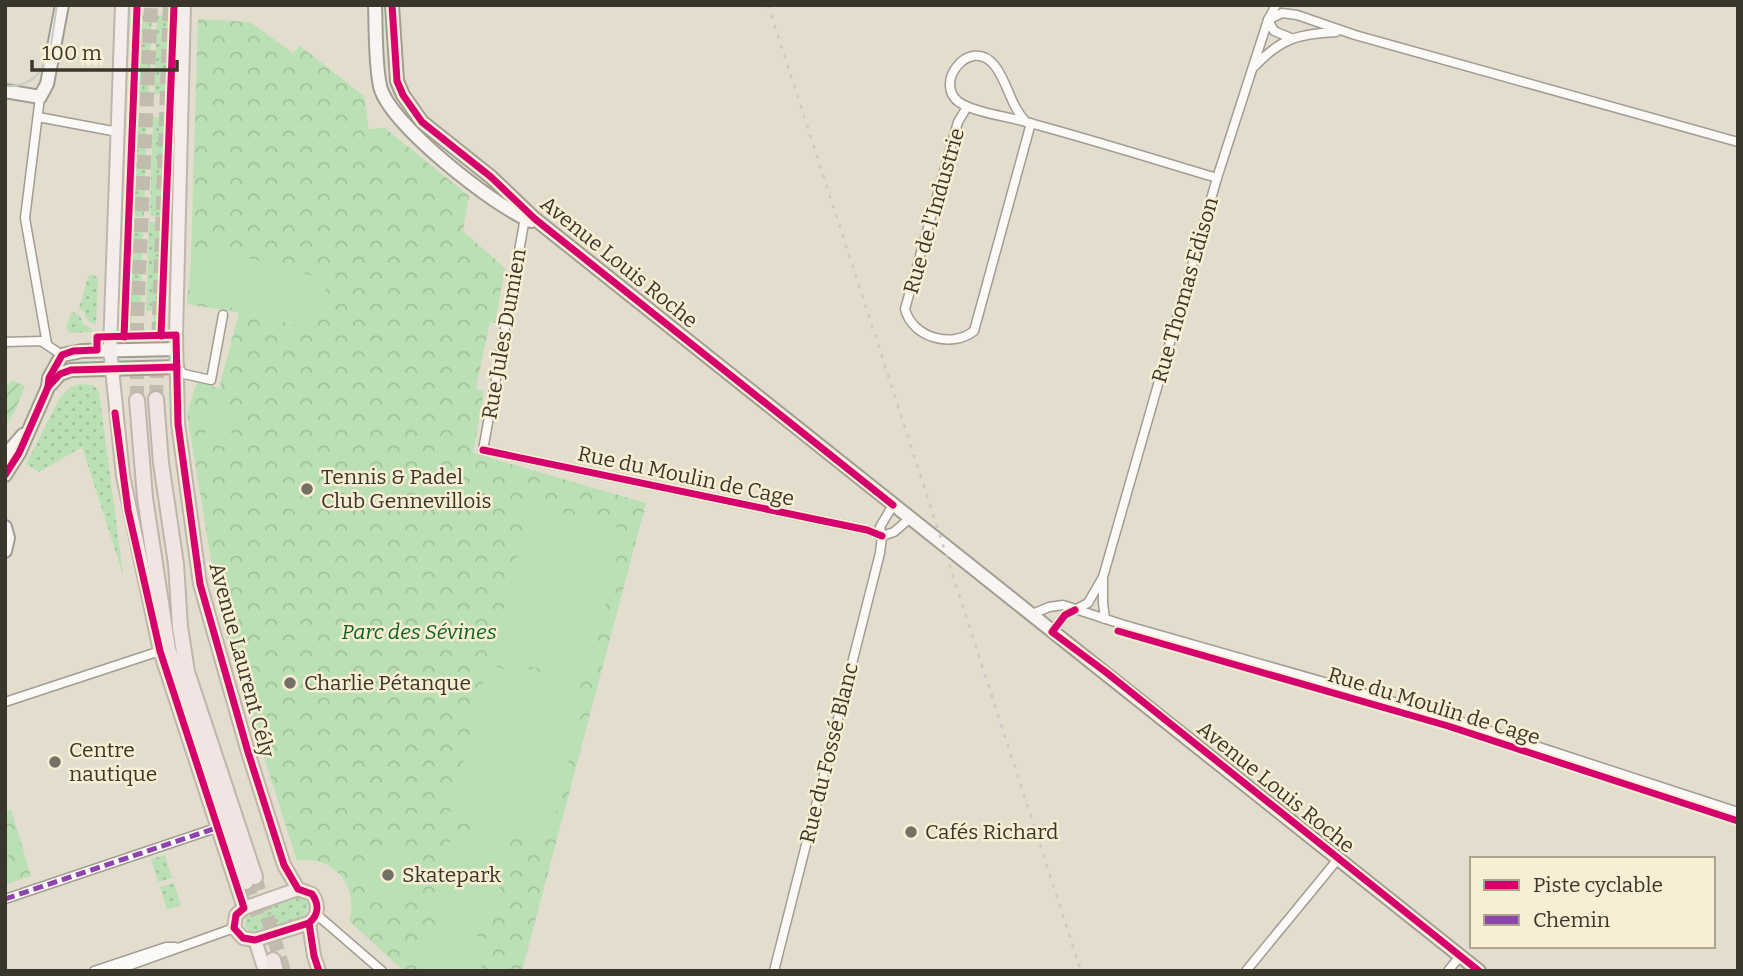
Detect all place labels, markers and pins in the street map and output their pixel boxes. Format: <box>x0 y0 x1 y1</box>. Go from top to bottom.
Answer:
place label: Tennis & Padel Club Gennevillois <box>321 464 492 514</box>
marker: Tennis & Padel Club Gennevillois <box>299 481 315 497</box>
place label: Charlie Pétanque <box>304 670 471 696</box>
marker: Charlie Pétanque <box>282 675 298 691</box>
place label: Centre nautique <box>69 737 157 787</box>
marker: Centre nautique <box>47 754 63 770</box>
place label: Cafés Richard <box>925 819 1058 845</box>
marker: Cafés Richard <box>903 824 919 840</box>
place label: Skatepark <box>402 862 501 888</box>
marker: Skatepark <box>380 867 396 883</box>

